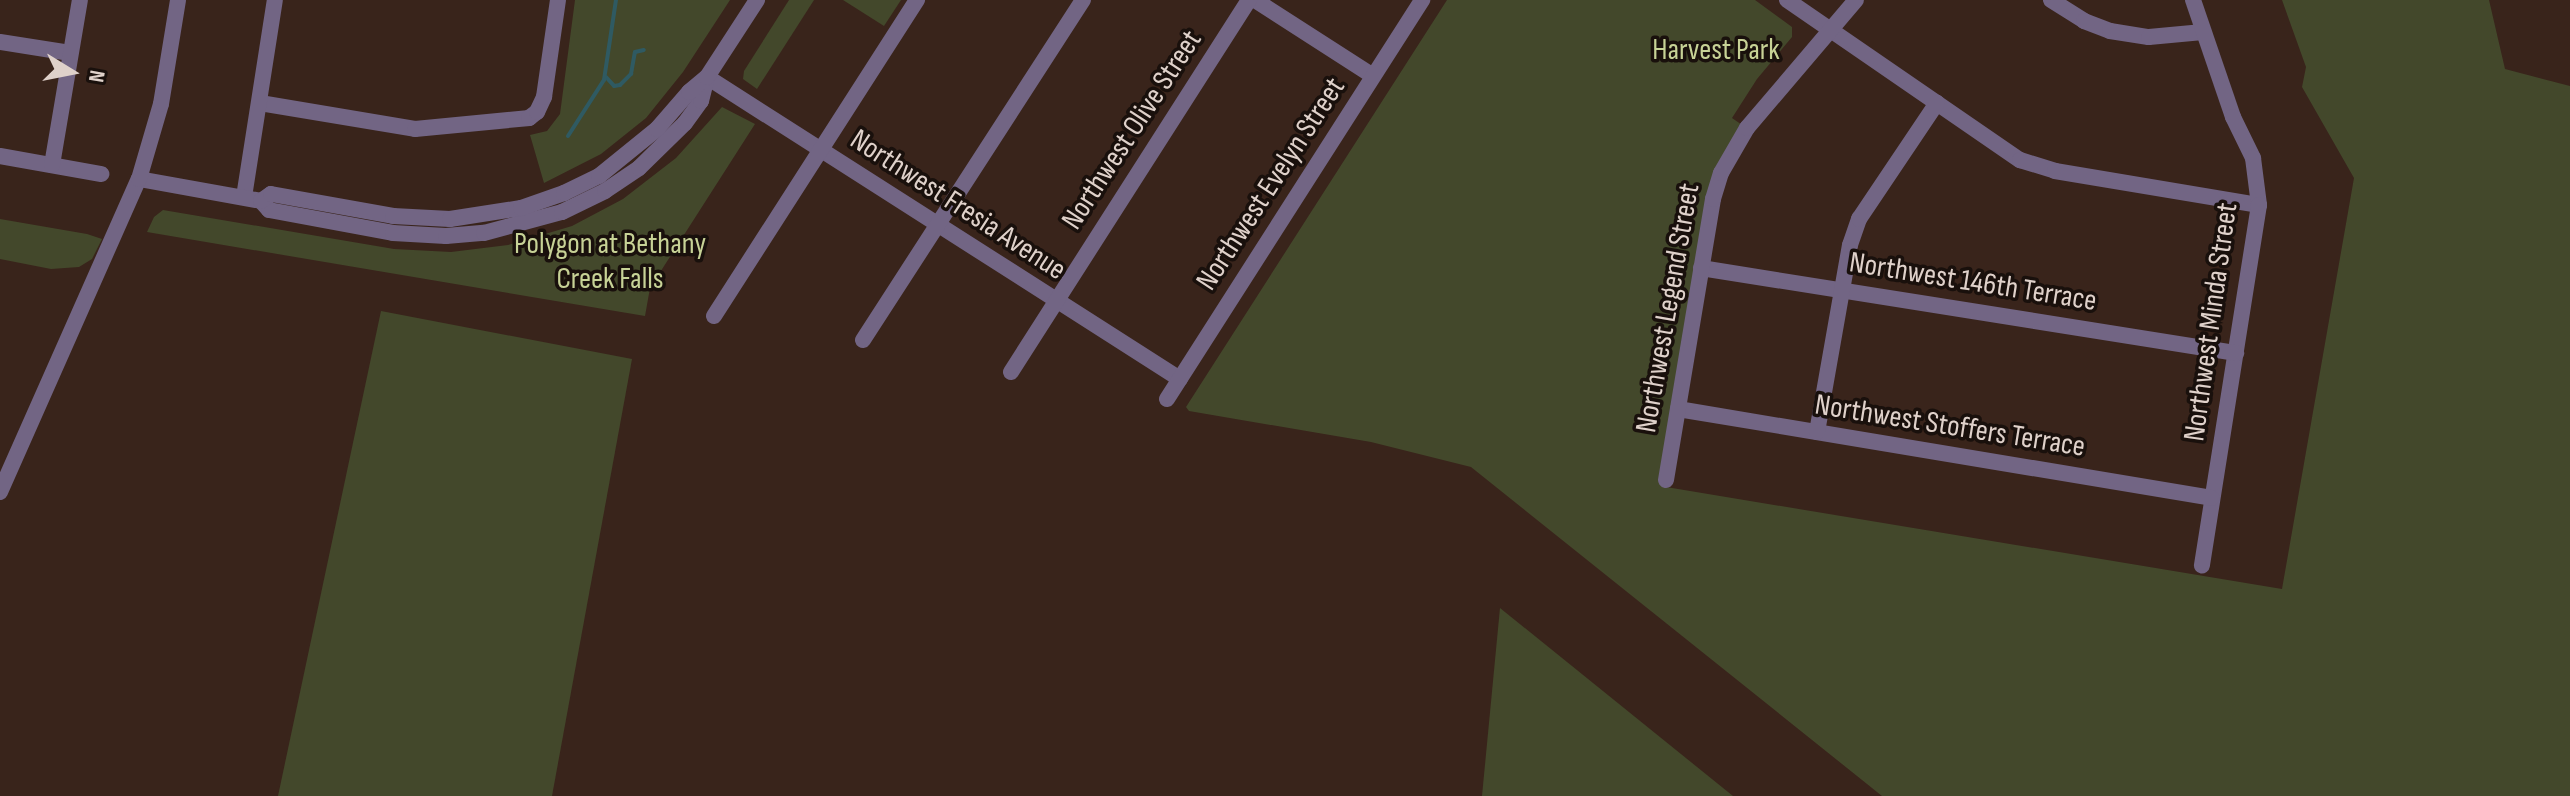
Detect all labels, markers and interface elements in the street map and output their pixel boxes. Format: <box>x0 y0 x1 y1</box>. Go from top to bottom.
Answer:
street label: Northwest Olive Street <box>1054 24 1210 236</box>
north arrow <box>32 32 112 112</box>
park label: Harvest Park <box>1652 32 1780 68</box>
text: N <box>82 68 110 84</box>
street label: Northwest Evelyn Street <box>1189 71 1353 297</box>
street label: Northwest Fresia Avenue <box>843 122 1073 288</box>
street label: Northwest Legend Street <box>1628 181 1708 435</box>
street label: Northwest Minda Street <box>2176 200 2246 444</box>
park label: Polygon at Bethany Creek Falls <box>514 226 706 296</box>
street label: Northwest 146th Terrace <box>1847 245 2099 319</box>
street label: Northwest Stoffers Terrace <box>1812 387 2088 465</box>

